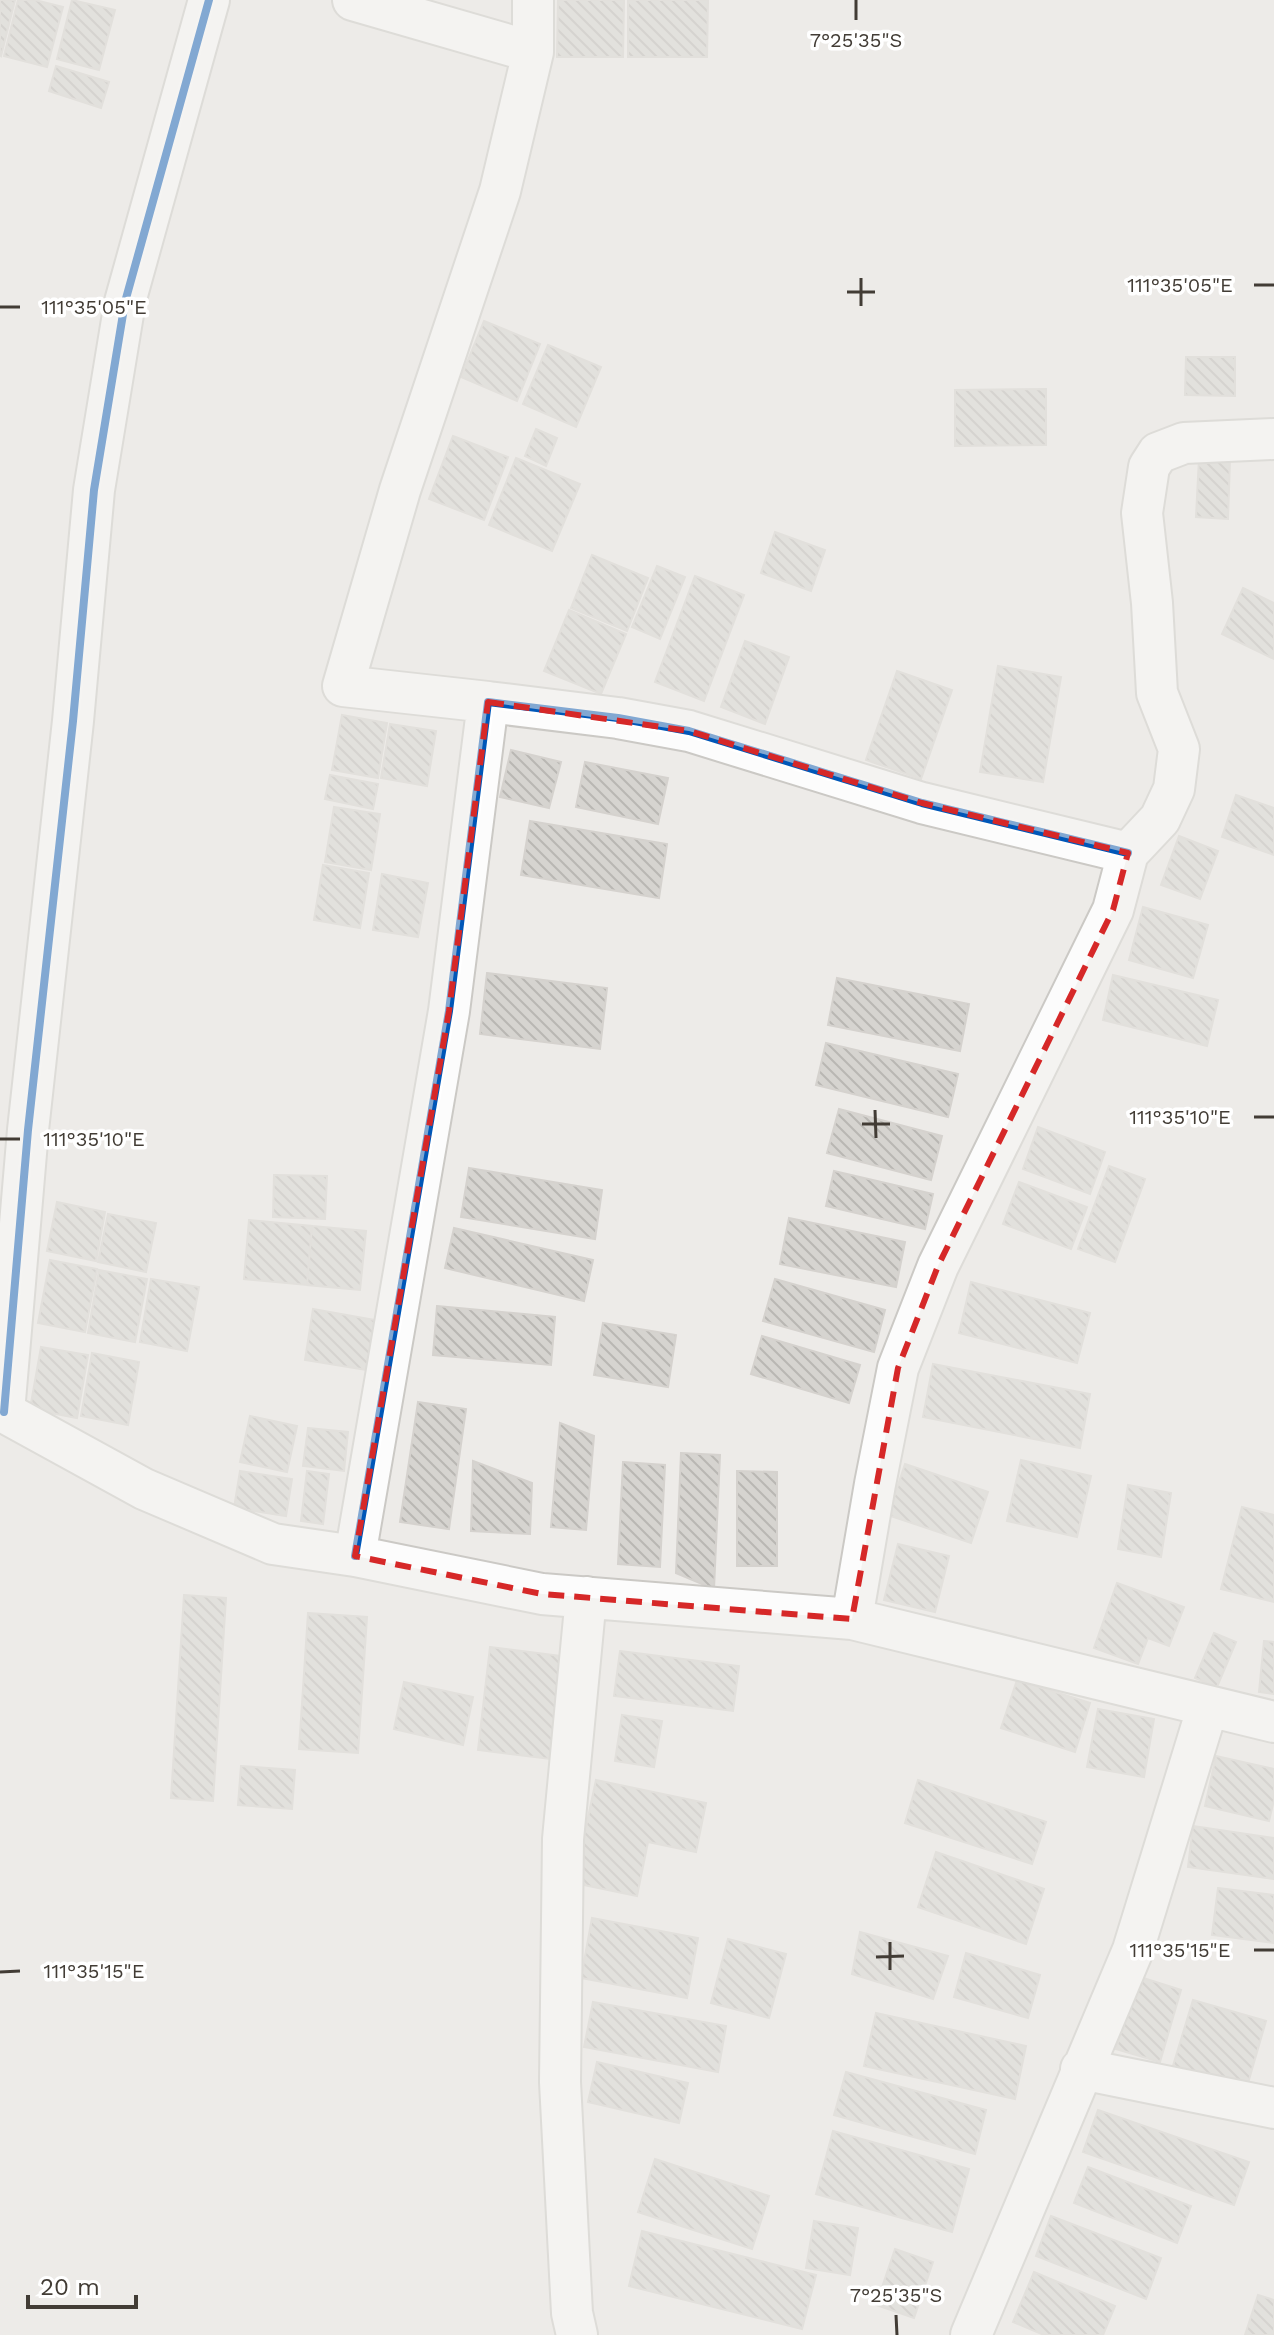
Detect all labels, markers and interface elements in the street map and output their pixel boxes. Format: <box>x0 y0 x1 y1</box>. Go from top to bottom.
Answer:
text: 7°25'35"S <box>810 28 902 52</box>
text: 111°35'05"E <box>1127 273 1233 297</box>
text: 111°35'05"E <box>41 295 147 319</box>
text: 111°35'10"E <box>1129 1105 1231 1129</box>
text: 111°35'10"E <box>43 1127 145 1151</box>
text: 111°35'15"E <box>1130 1938 1230 1962</box>
text: 111°35'15"E <box>44 1959 144 1983</box>
scale bar <box>28 2259 136 2309</box>
text: 20 m <box>40 2273 100 2301</box>
text: 7°25'35"S <box>850 2283 942 2307</box>

